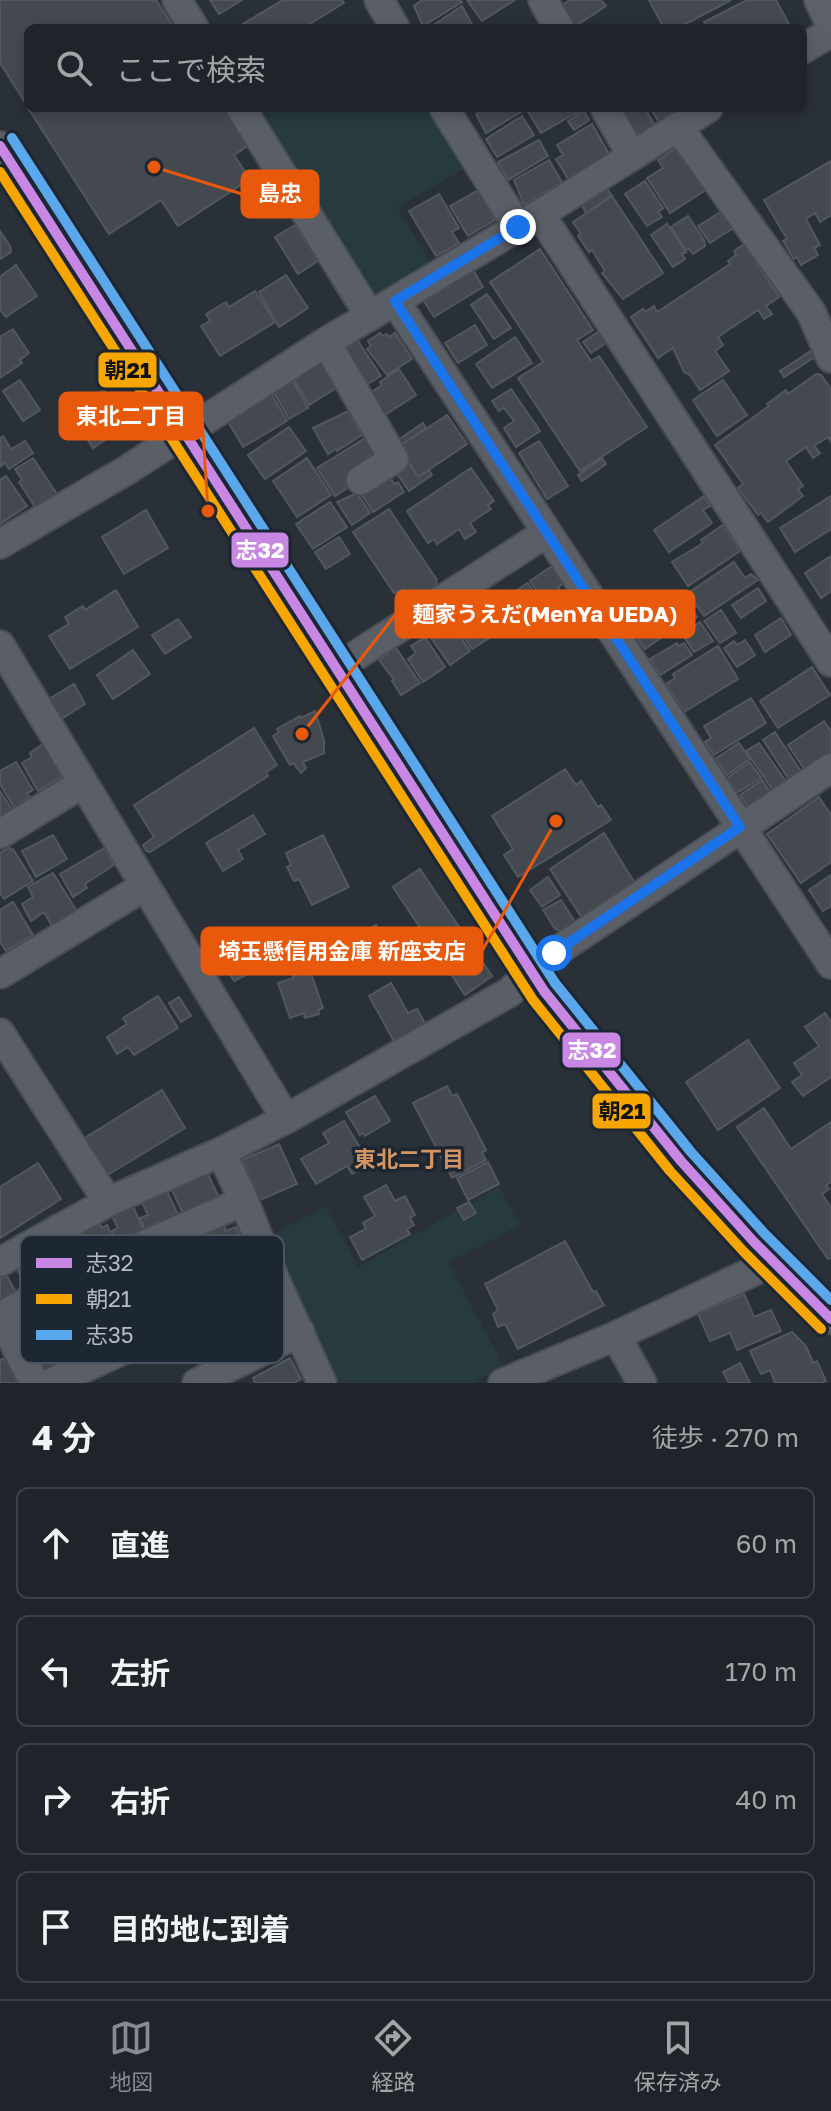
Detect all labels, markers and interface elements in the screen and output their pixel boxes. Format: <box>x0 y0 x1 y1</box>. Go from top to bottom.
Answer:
search box <box>24 24 807 112</box>
icon: search <box>52 46 96 90</box>
text: ここで検索 <box>116 52 266 88</box>
callout: 島忠 <box>242 171 318 217</box>
text: 島忠 <box>258 179 302 206</box>
route end <box>500 209 536 245</box>
line badge: 朝21 <box>97 351 158 389</box>
text: 朝21 <box>105 356 151 383</box>
callout: 東北二丁目 <box>60 393 202 439</box>
text: 東北二丁目 <box>76 402 186 429</box>
line badge: 志32 <box>230 531 290 569</box>
text: 志32 <box>236 536 284 563</box>
callout: 麺家うえだ(MenYa UEDA) <box>396 591 694 637</box>
text: 麺家うえだ(MenYa UEDA) <box>412 600 678 627</box>
callout: 埼玉懸信用金庫 新座支店 <box>202 928 482 974</box>
route start <box>536 935 572 971</box>
text: 埼玉懸信用金庫 新座支店 <box>218 937 466 964</box>
line badge: 志32 <box>561 1031 622 1069</box>
text: 志32 <box>568 1036 616 1063</box>
line badge: 朝21 <box>591 1092 652 1130</box>
text: 朝21 <box>599 1097 645 1124</box>
district label: 東北二丁目 <box>354 1145 464 1172</box>
legend <box>20 1235 284 1363</box>
text: 志32 <box>86 1249 134 1276</box>
text: 朝21 <box>86 1285 132 1312</box>
text: 志35 <box>86 1321 134 1348</box>
text: 4 分 <box>32 1417 96 1457</box>
text: 徒歩 · 270 m <box>652 1422 799 1453</box>
icon: ahead <box>34 1521 78 1565</box>
text: 直進 <box>110 1527 170 1563</box>
text: 60 m <box>736 1528 797 1559</box>
icon: left <box>34 1649 78 1693</box>
text: 左折 <box>110 1655 170 1691</box>
text: 170 m <box>725 1656 797 1687</box>
icon: right <box>34 1777 78 1821</box>
text: 右折 <box>110 1783 170 1819</box>
text: 40 m <box>736 1784 797 1815</box>
icon: arrive <box>34 1905 78 1949</box>
text: 目的地に到着 <box>110 1911 290 1947</box>
tab: 地図 <box>109 2016 153 2096</box>
tab: 経路 <box>371 2016 416 2096</box>
tab: 保存済み <box>634 2016 722 2096</box>

